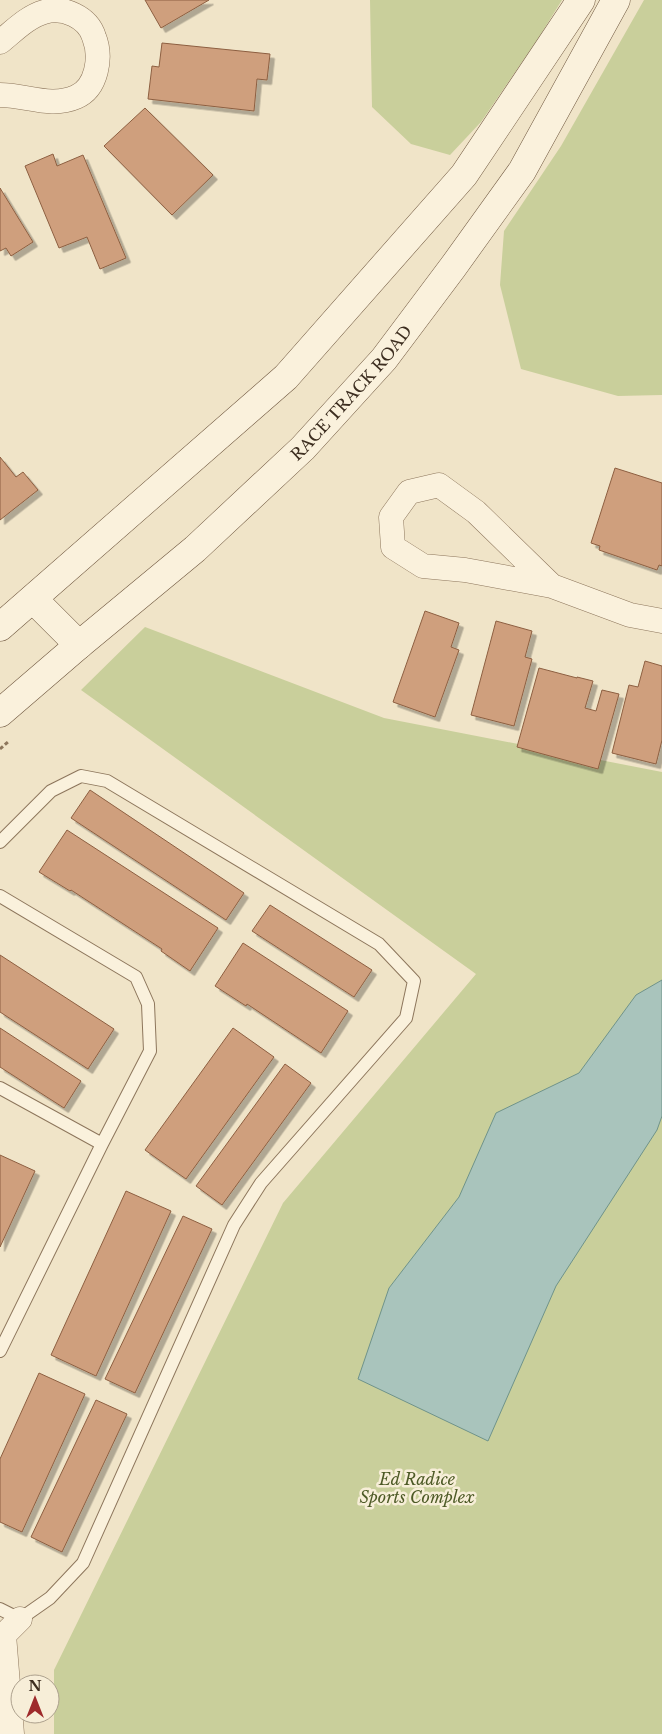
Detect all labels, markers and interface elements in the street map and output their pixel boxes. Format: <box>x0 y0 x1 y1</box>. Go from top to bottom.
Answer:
street label: RACE TRACK ROAD <box>286 321 416 465</box>
park label: Ed Radice Sports Complex <box>360 1469 475 1507</box>
north arrow <box>10 1674 60 1724</box>
text: N <box>28 1677 42 1695</box>

